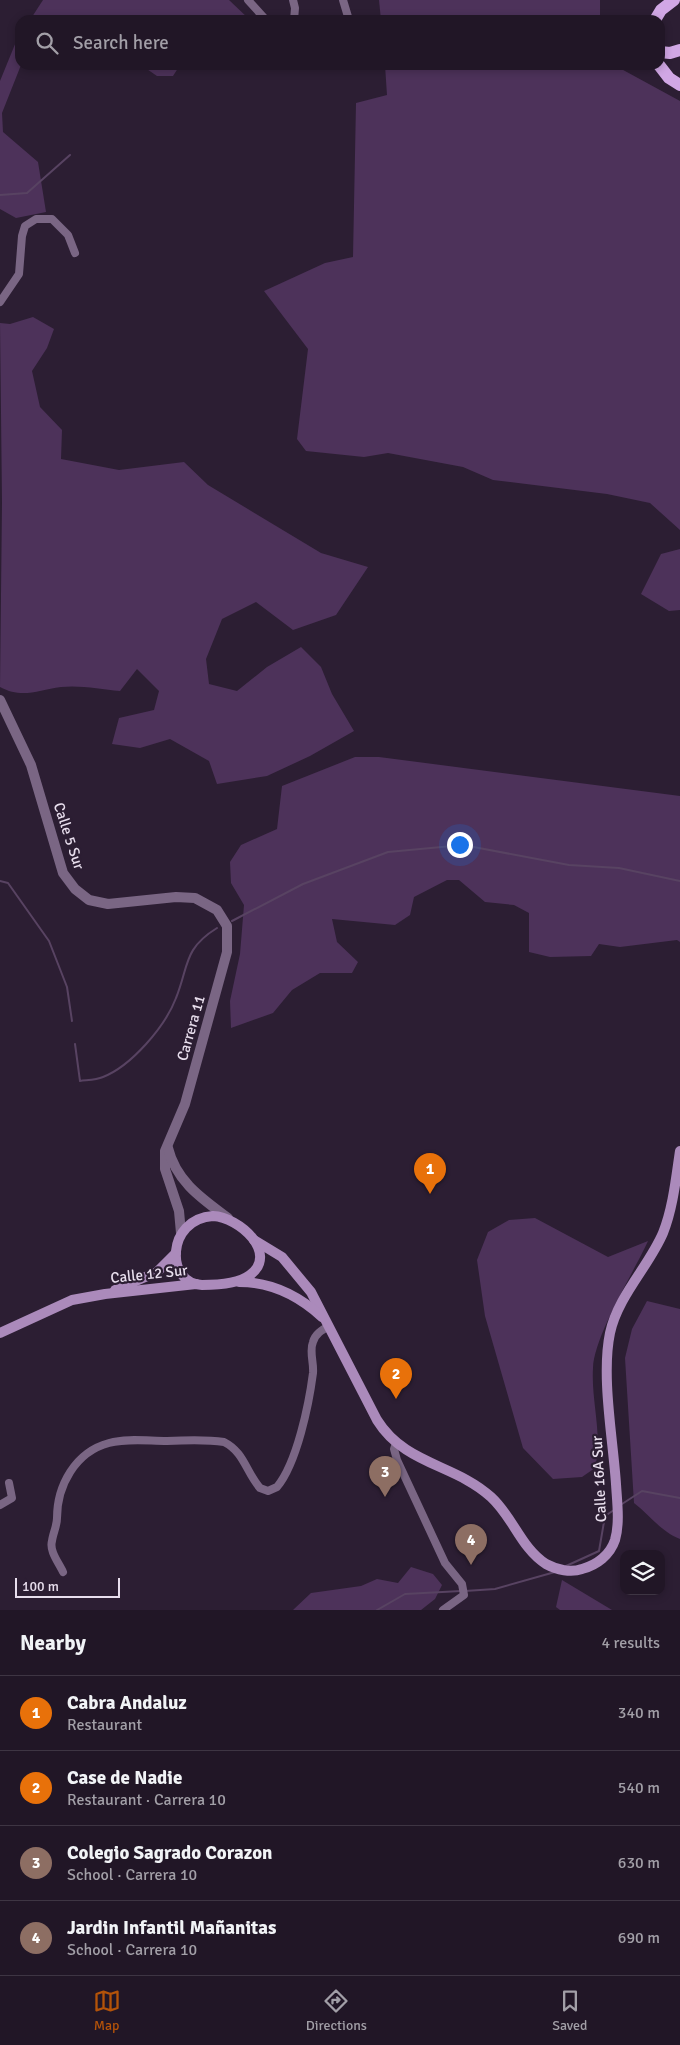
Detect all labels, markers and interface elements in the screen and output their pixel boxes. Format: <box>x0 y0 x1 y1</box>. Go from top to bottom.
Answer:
search box <box>15 15 665 70</box>
icon: search <box>33 29 61 57</box>
text: Search here <box>73 31 169 55</box>
street label: Calle 5 Sur <box>50 800 88 872</box>
your location <box>447 832 473 858</box>
street label: Carrera 11 <box>173 993 209 1063</box>
pin: 1 <box>414 1153 446 1194</box>
street label: Calle 12 Sur <box>110 1261 189 1287</box>
pin: 2 <box>380 1358 412 1399</box>
street label: Calle 16A Sur <box>588 1435 610 1523</box>
pin: 3 <box>369 1456 401 1497</box>
pin: 4 <box>455 1524 487 1565</box>
map controls <box>620 1550 665 1595</box>
button: layers <box>620 1550 665 1595</box>
scale bar <box>15 1575 120 1598</box>
text: 100 m <box>22 1578 59 1595</box>
text: Nearby <box>20 1630 86 1656</box>
text: 4 results <box>601 1633 660 1653</box>
text: Cabra Andaluz <box>67 1691 187 1715</box>
text: 1 <box>32 1703 40 1723</box>
text: 340 m <box>618 1703 660 1723</box>
text: Restaurant <box>67 1715 142 1735</box>
text: Case de Nadie <box>67 1766 182 1790</box>
text: 2 <box>32 1778 40 1798</box>
text: 540 m <box>618 1778 660 1798</box>
text: Restaurant · Carrera 10 <box>67 1790 226 1810</box>
text: Colegio Sagrado Corazon <box>67 1841 273 1865</box>
text: 3 <box>32 1853 40 1873</box>
text: 630 m <box>618 1853 660 1873</box>
text: School · Carrera 10 <box>67 1865 197 1885</box>
text: Jardin Infantil Mañanitas <box>67 1916 276 1940</box>
text: 4 <box>32 1928 40 1948</box>
text: 690 m <box>618 1928 660 1948</box>
text: School · Carrera 10 <box>67 1940 197 1960</box>
tab: Map <box>93 1987 121 2034</box>
tab: Directions <box>306 1987 367 2034</box>
tab: Saved <box>552 1987 587 2034</box>

